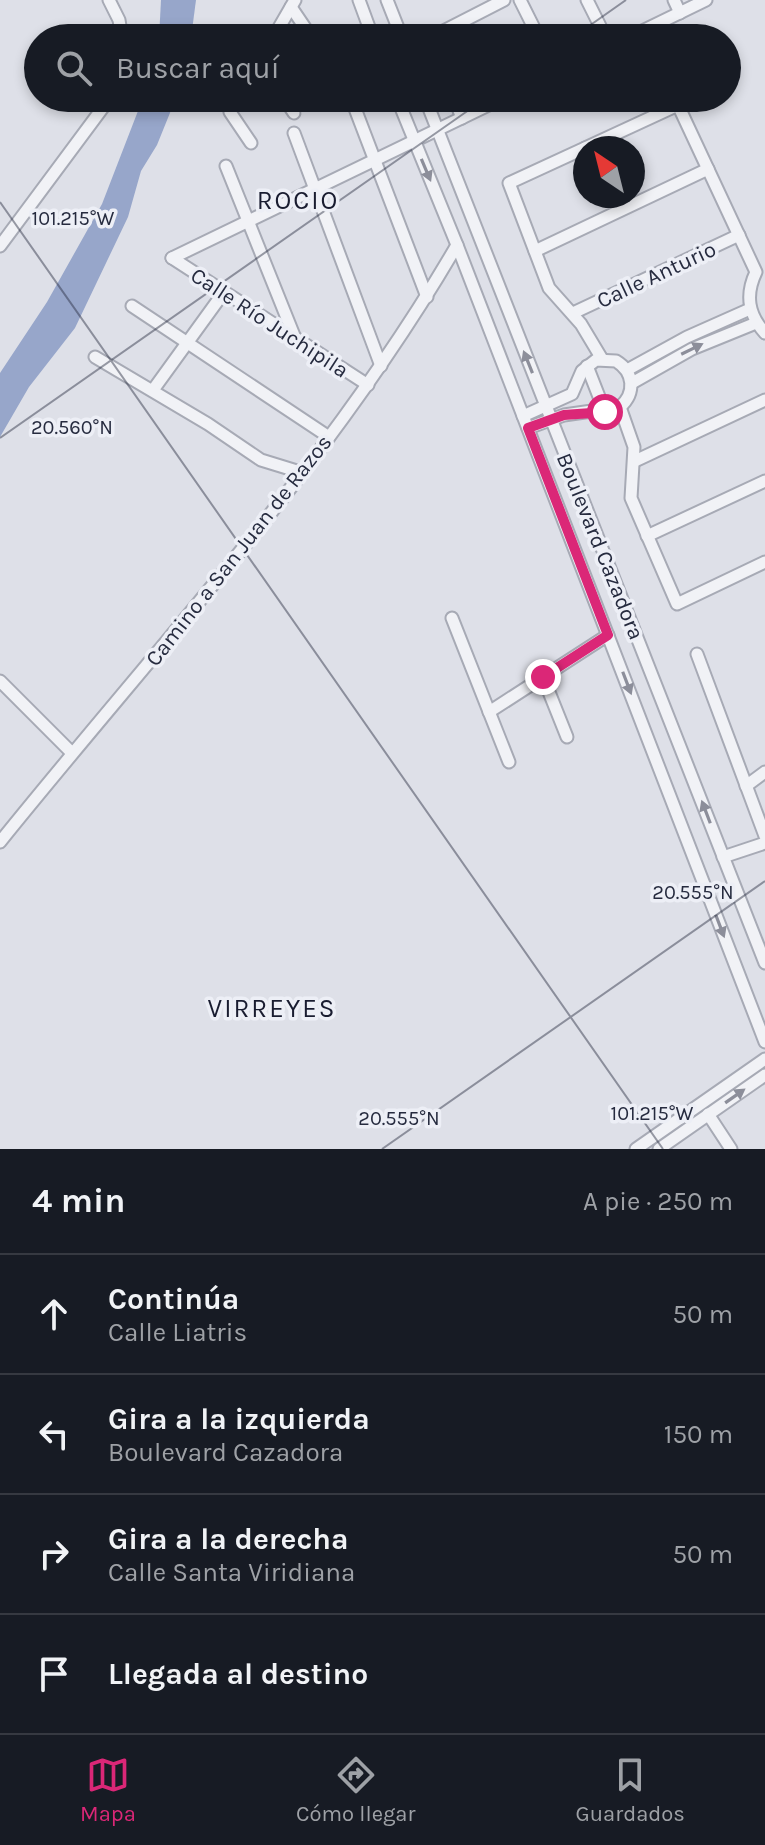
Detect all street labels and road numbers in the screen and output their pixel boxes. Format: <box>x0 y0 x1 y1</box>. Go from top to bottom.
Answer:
street label: Calle Anturio <box>593 236 720 314</box>
street label: Calle Río Juchipila <box>186 262 353 384</box>
street label: Camino a San Juan de Razos <box>140 430 337 671</box>
street label: Boulevard Cazadora <box>551 449 649 644</box>

